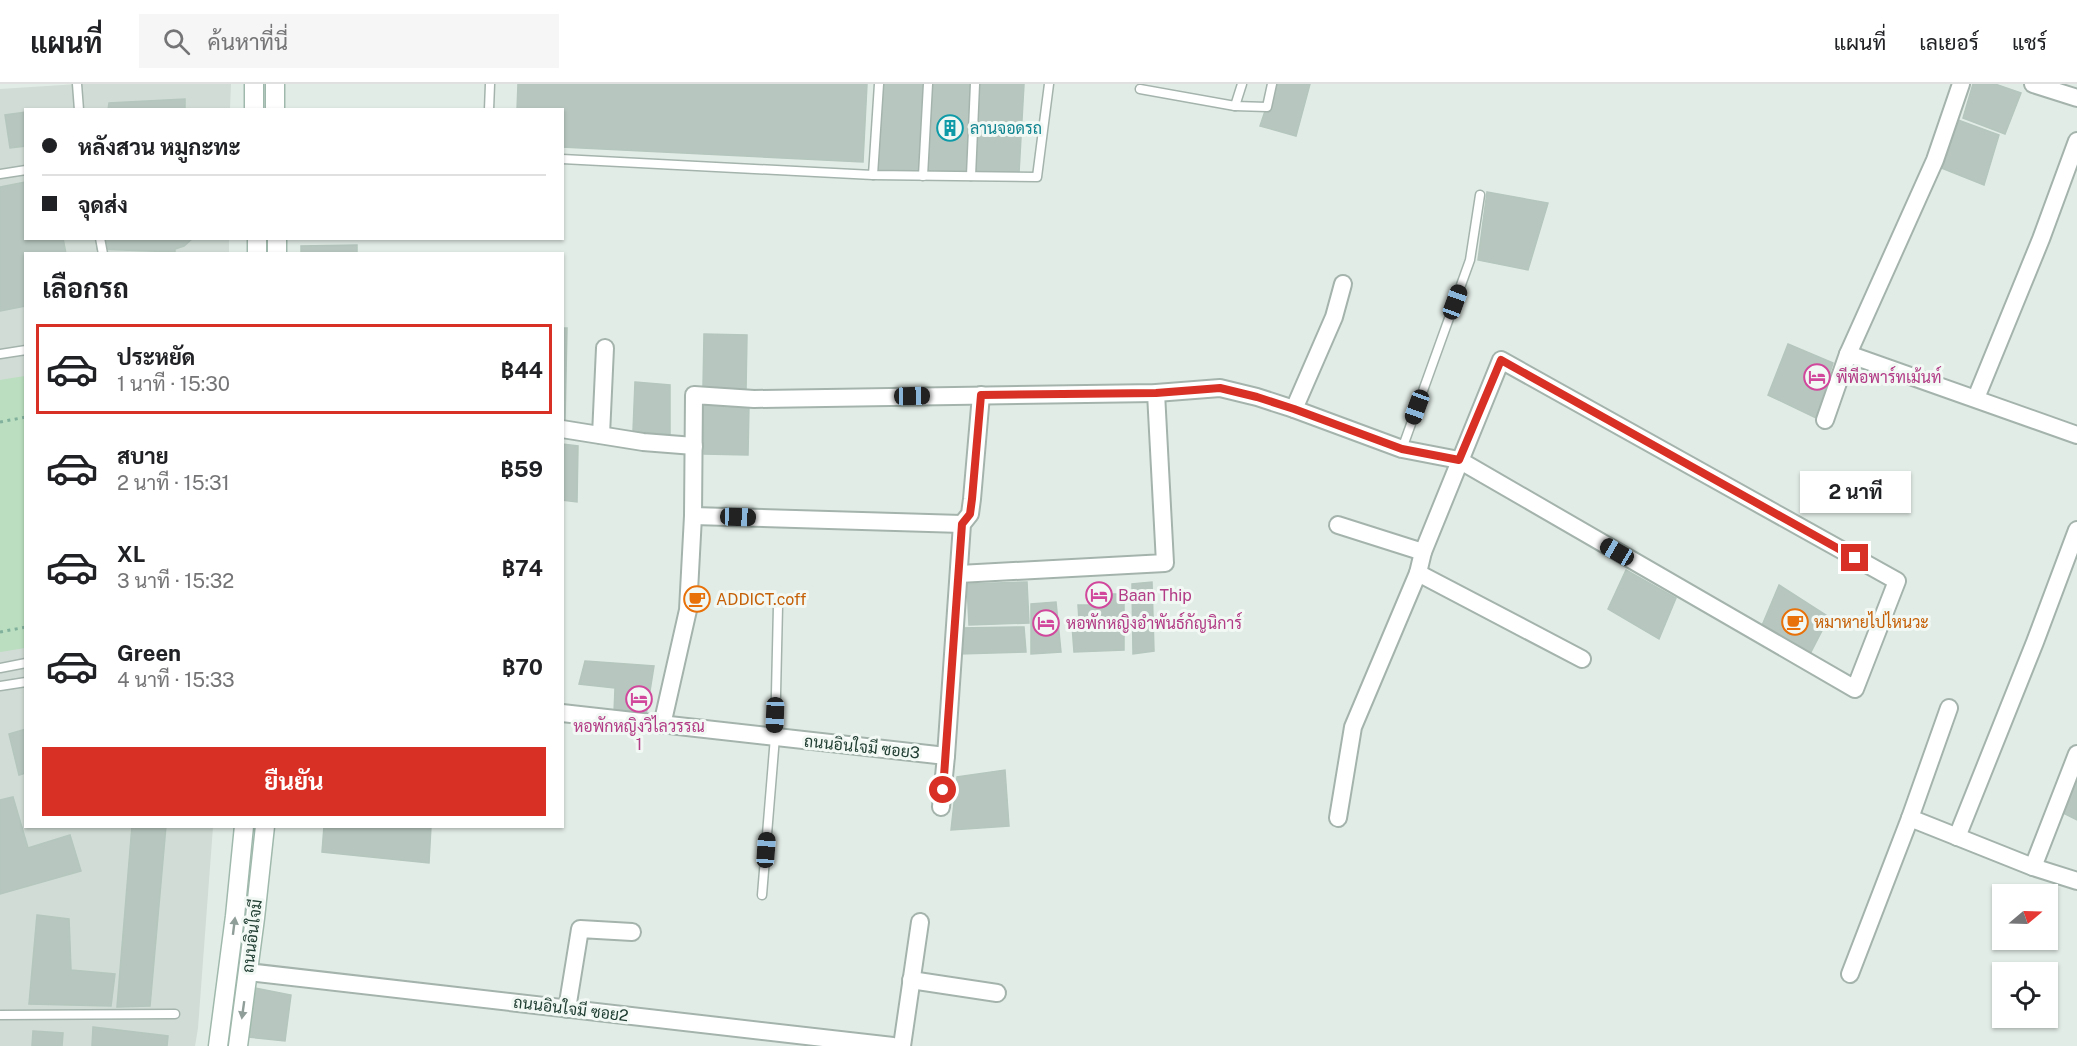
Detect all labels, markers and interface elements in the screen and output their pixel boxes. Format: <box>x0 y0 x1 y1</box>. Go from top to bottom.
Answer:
search box <box>139 14 559 68</box>
icon: search <box>160 25 193 58</box>
text: แผนที่ <box>30 26 103 59</box>
text: ค้นหาที่นี่ <box>208 29 288 55</box>
text: แผนที่ <box>1834 30 1886 55</box>
text: เลเยอร์ <box>1919 30 1979 55</box>
text: แชร์ <box>2012 30 2047 55</box>
building icon: ลานจอดรถ <box>935 113 965 143</box>
place label: ลานจอดรถ <box>970 119 1042 138</box>
text: หลังสวน หมูกะทะ <box>78 134 240 160</box>
text: จุดส่ง <box>78 192 128 218</box>
text: เลือกรถ <box>42 272 129 304</box>
car <box>1440 282 1470 322</box>
icon: car <box>45 342 99 396</box>
text: ประหยัด <box>117 344 195 370</box>
text: ฿44 <box>501 357 543 383</box>
hotel icon: พีพีอพาร์ทเม้นท์ <box>1802 362 1832 392</box>
place label: พีพีอพาร์ทเม้นท์ <box>1836 365 1941 387</box>
text: 1 นาที · 15:30 <box>117 372 230 396</box>
car <box>894 387 930 405</box>
car <box>1402 387 1432 427</box>
icon: car <box>45 441 99 495</box>
text: สบาย <box>117 443 169 469</box>
text: ฿59 <box>500 456 543 482</box>
text: 2 นาที · 15:31 <box>117 471 230 495</box>
callout: 2 นาที <box>1800 471 1910 513</box>
text: 2 นาที <box>1829 480 1882 504</box>
car <box>720 507 756 527</box>
car <box>1597 535 1637 569</box>
icon: car <box>45 540 99 594</box>
text: XL <box>117 541 145 567</box>
route end <box>1841 544 1868 571</box>
text: ฿74 <box>502 555 543 581</box>
text: 3 นาที · 15:32 <box>117 569 234 593</box>
hotel icon: Baan Thip <box>1084 580 1114 610</box>
cafe icon: ADDICT.coff <box>682 584 712 614</box>
place label: Baan Thip <box>1118 586 1192 605</box>
place label: ADDICT.coff <box>716 590 806 609</box>
cafe icon: หมาหายไปไหนวะ <box>1780 607 1810 637</box>
hotel icon: หอพักหญิงอำพันธ์กัญนิการ์ <box>1031 608 1061 638</box>
place label: หอพักหญิงอำพันธ์กัญนิการ์ <box>1066 611 1242 633</box>
place label: หมาหายไปไหนวะ <box>1814 611 1929 632</box>
icon: car <box>45 639 99 693</box>
text: Green <box>117 640 181 666</box>
text: ฿70 <box>502 654 543 680</box>
text: 4 นาที · 15:33 <box>117 668 235 692</box>
hotel icon: หอพักหญิงวิไลวรรณ 1 <box>624 684 654 714</box>
car <box>765 697 785 733</box>
place label: หอพักหญิงวิไลวรรณ 1 <box>573 715 705 754</box>
street label: ถนนอินใจมี ซอย3 <box>803 729 921 763</box>
button: ยืนยัน <box>42 747 546 816</box>
route start <box>929 776 956 803</box>
car <box>756 831 776 869</box>
north arrow <box>1992 884 2058 950</box>
map controls <box>1992 884 2058 1028</box>
street label: ถนนอินใจมี <box>236 898 266 974</box>
one-way arrow <box>229 916 238 935</box>
button: locate <box>1992 962 2058 1028</box>
street label: ถนนอินใจมี ซอย2 <box>512 991 630 1025</box>
one-way arrow <box>238 1000 247 1019</box>

